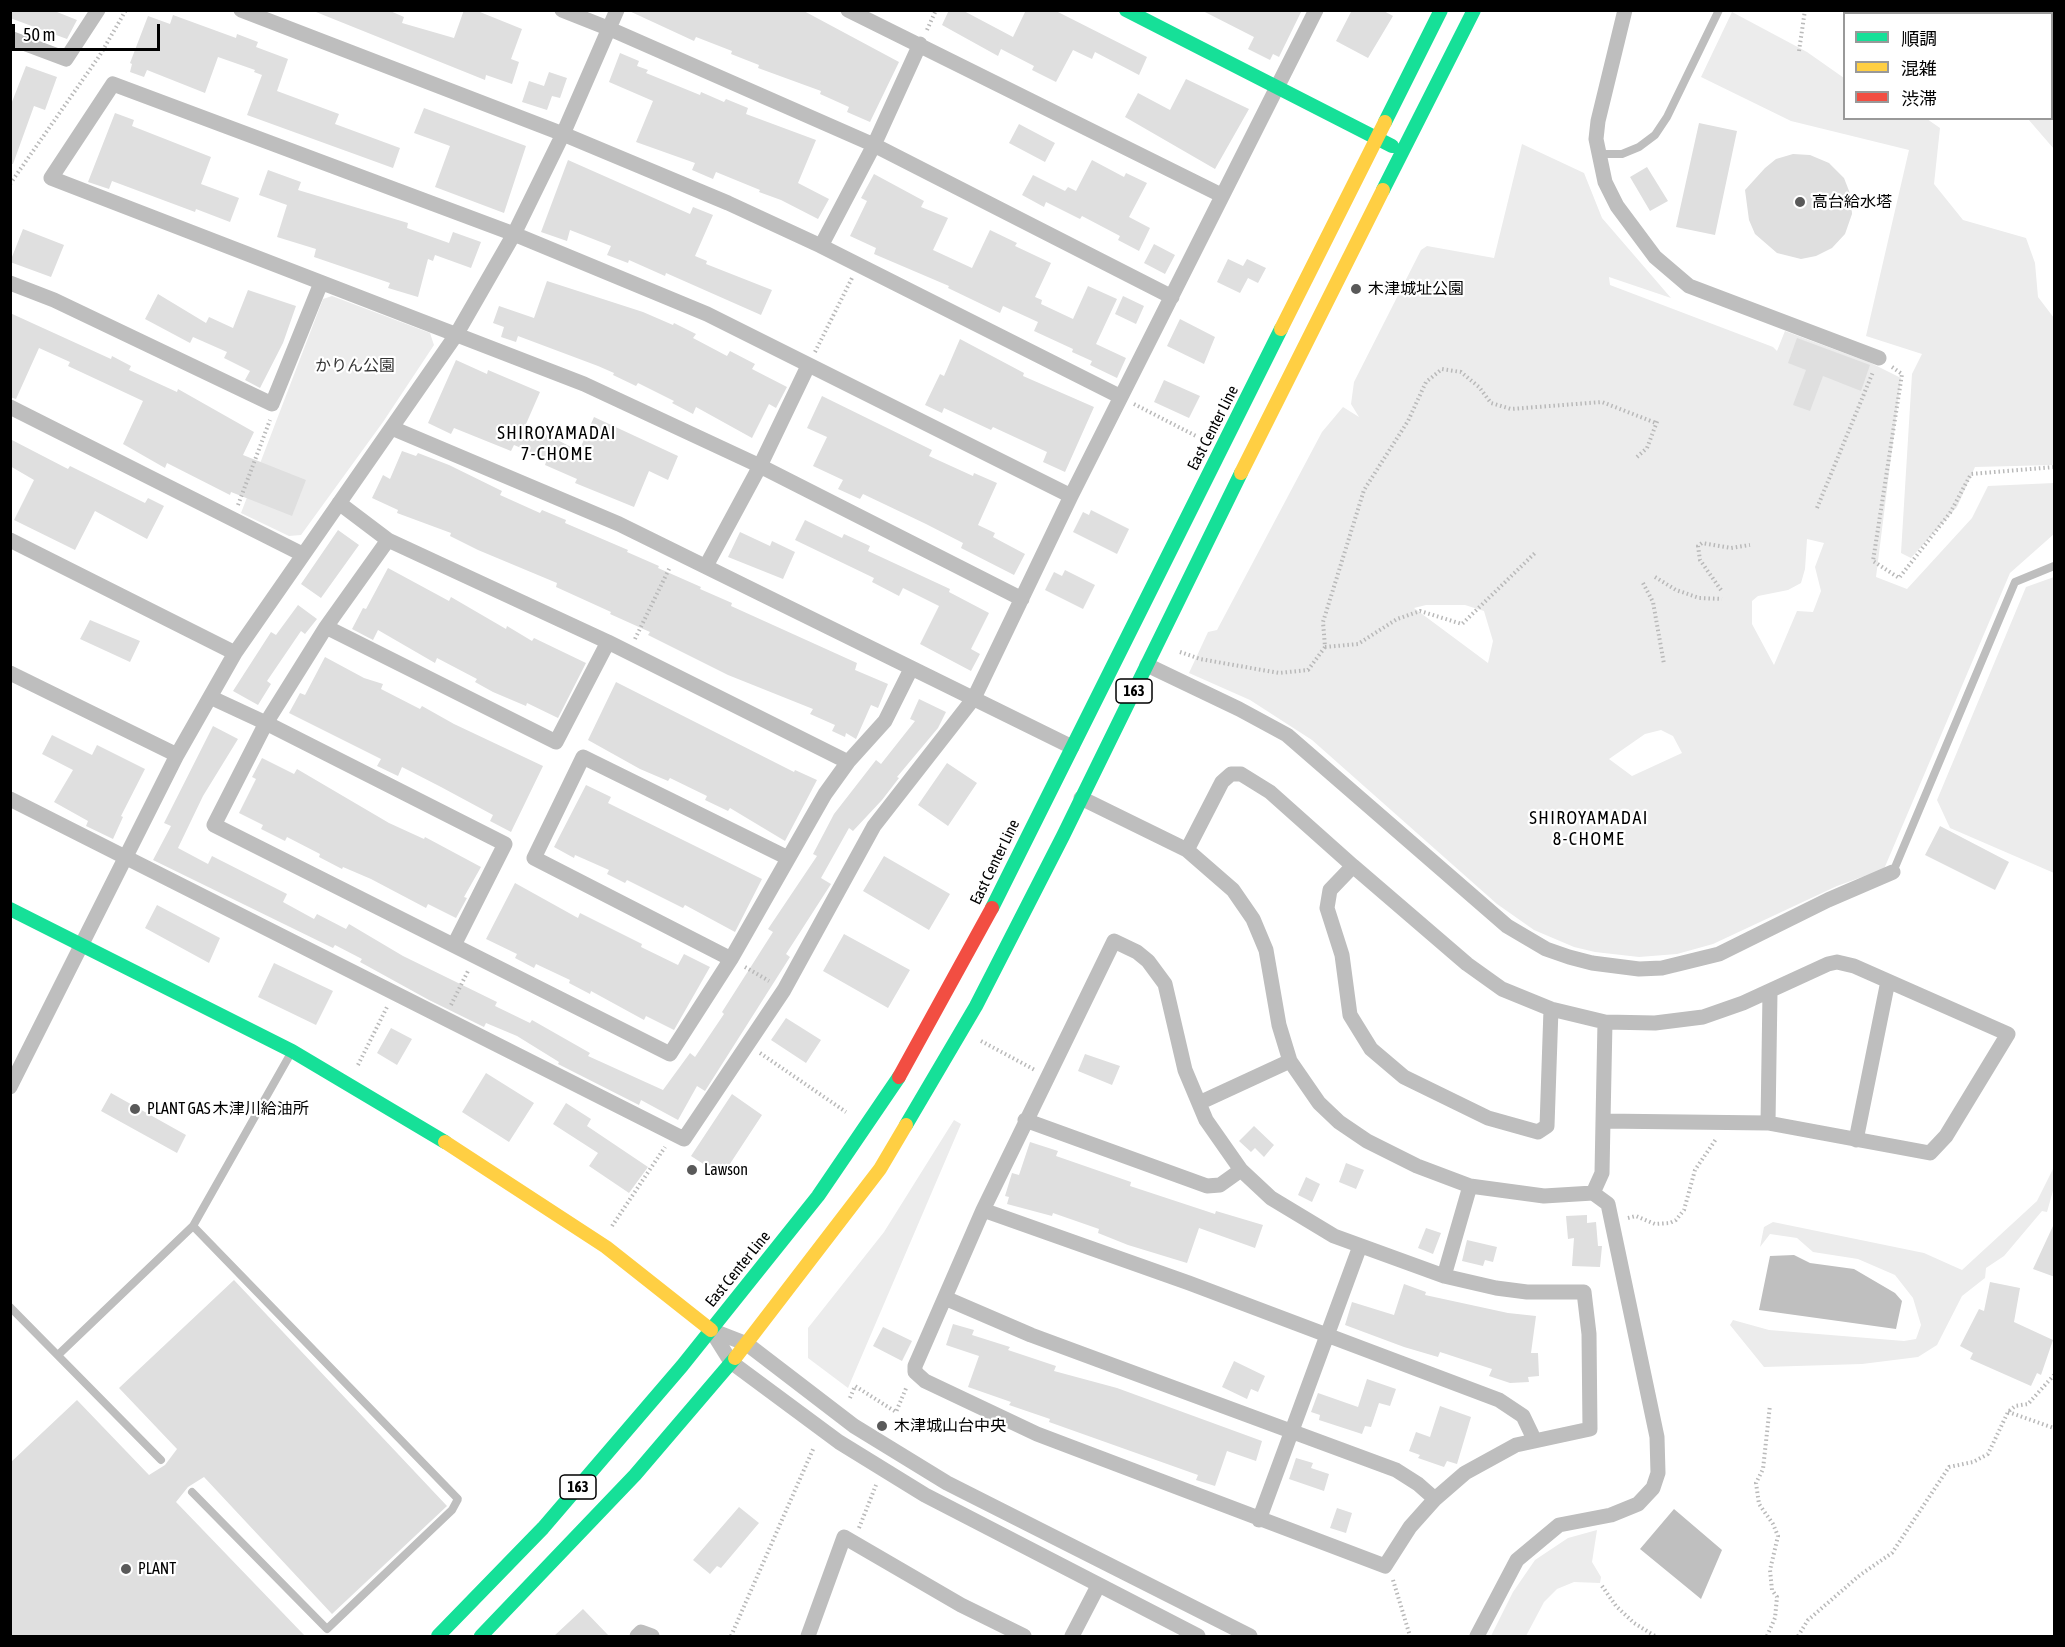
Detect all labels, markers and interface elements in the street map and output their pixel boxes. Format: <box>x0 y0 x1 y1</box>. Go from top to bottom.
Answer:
scale bar <box>15 12 164 50</box>
legend <box>1843 12 2053 120</box>
text: 50 m <box>23 24 55 45</box>
text: 順調 <box>1901 28 1937 49</box>
text: 混雑 <box>1901 58 1937 79</box>
text: 渋滞 <box>1901 88 1937 109</box>
place label: 高台給水塔 <box>1812 192 1892 212</box>
marker: 高台給水塔 <box>1793 195 1807 209</box>
place label: 木津城址公園 <box>1368 279 1464 299</box>
marker: 木津城址公園 <box>1349 282 1363 296</box>
park label: かりん公園 <box>315 356 395 376</box>
street label: East Center Line <box>1183 382 1243 474</box>
district label: SHIROYAMADAI 7-CHOME <box>497 422 617 464</box>
road number: 163 <box>1116 679 1152 703</box>
district label: SHIROYAMADAI 8-CHOME <box>1529 807 1649 850</box>
street label: East Center Line <box>966 816 1024 908</box>
place label: PLANT GAS 木津川給油所 <box>147 1099 309 1119</box>
marker: PLANT GAS 木津川給油所 <box>128 1102 142 1116</box>
place label: Lawson <box>704 1160 748 1180</box>
marker: Lawson <box>685 1163 699 1177</box>
street label: East Center Line <box>701 1227 775 1311</box>
place label: 木津城山台中央 <box>894 1416 1006 1436</box>
marker: 木津城山台中央 <box>875 1419 889 1433</box>
road number: 163 <box>560 1475 596 1499</box>
place label: PLANT <box>138 1559 176 1579</box>
marker: PLANT <box>119 1562 133 1576</box>

